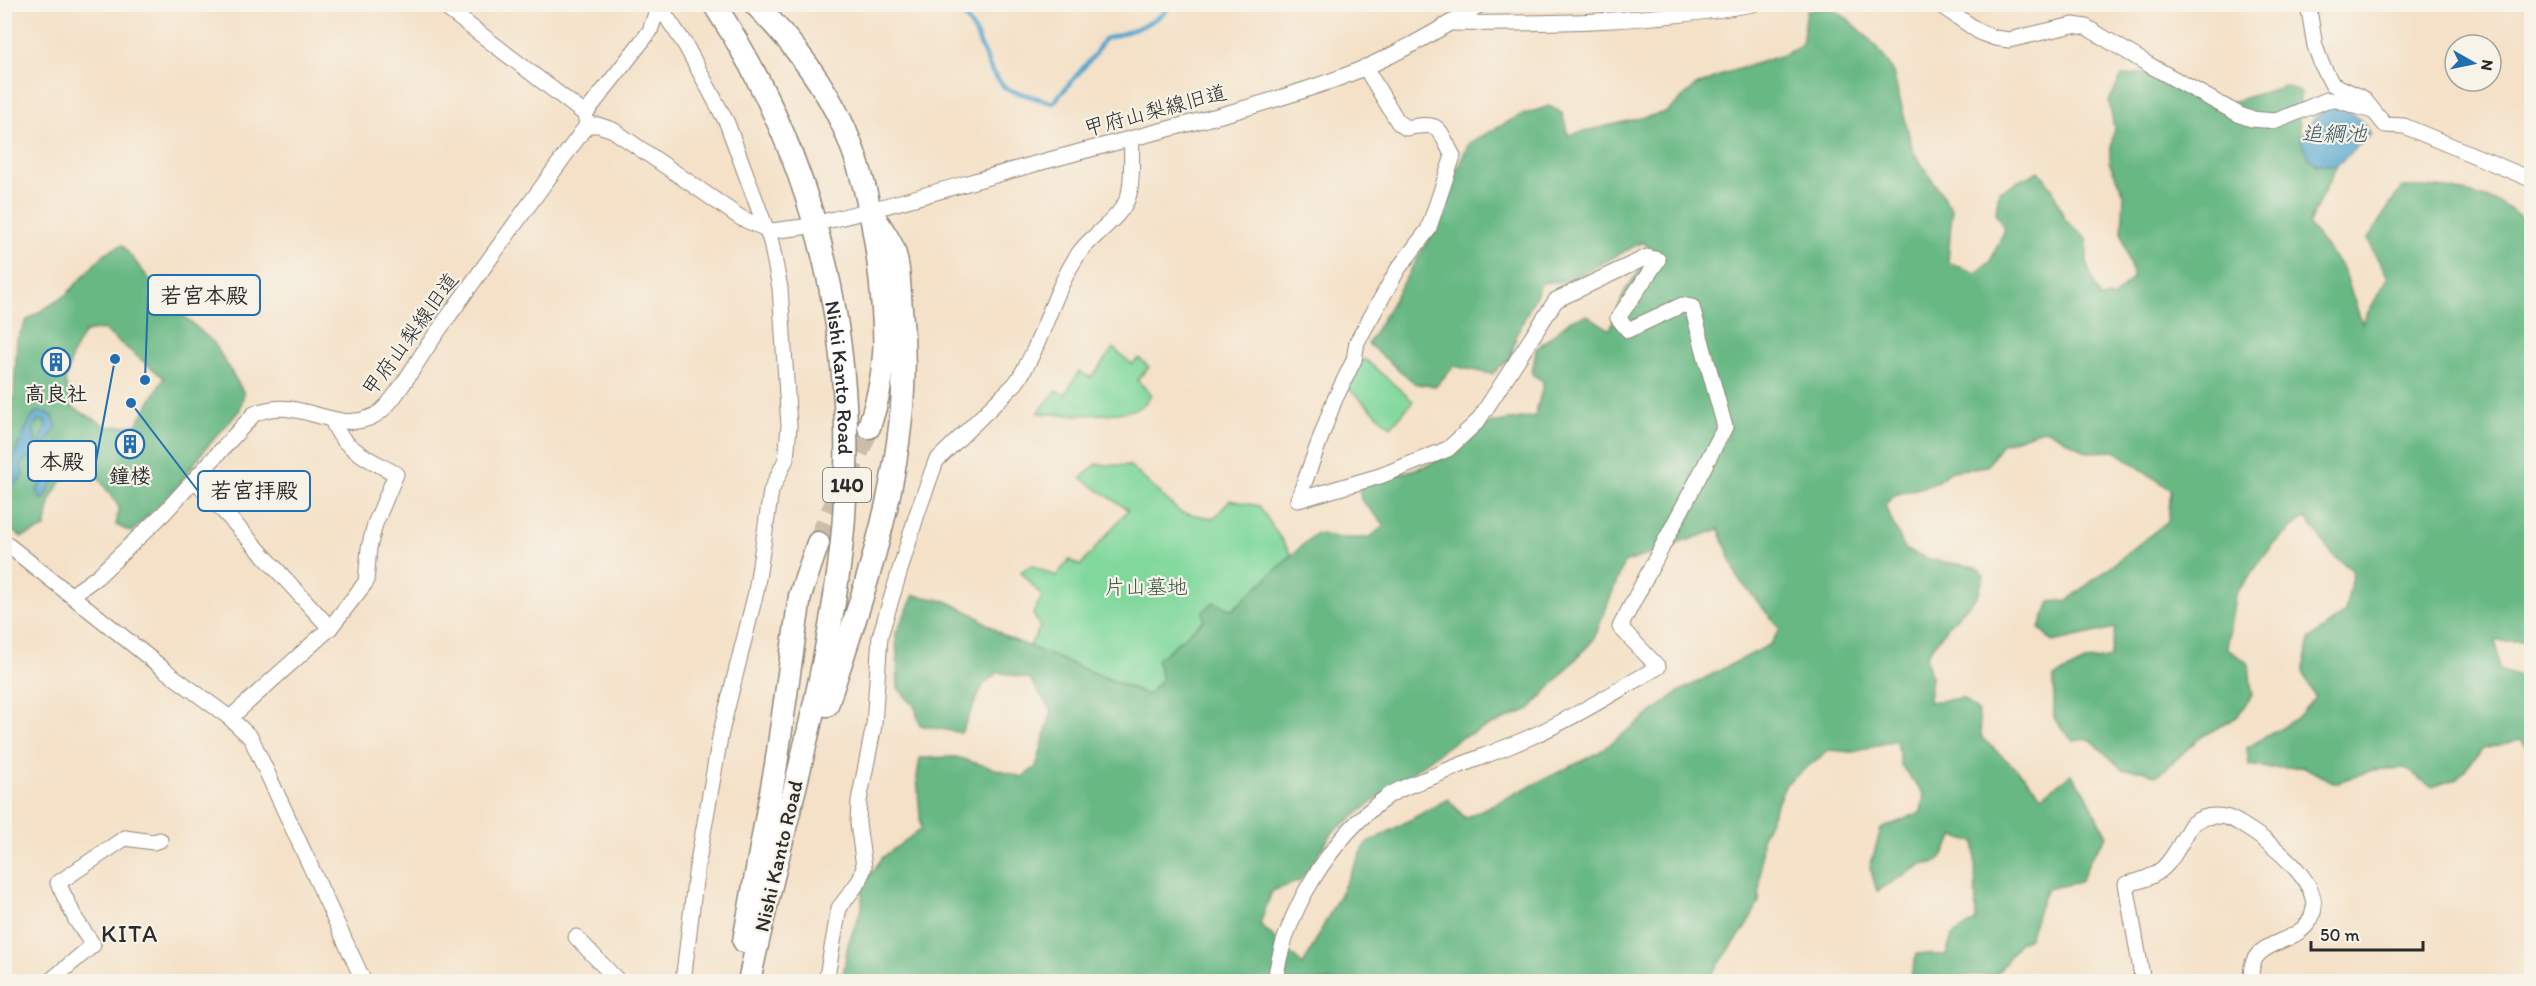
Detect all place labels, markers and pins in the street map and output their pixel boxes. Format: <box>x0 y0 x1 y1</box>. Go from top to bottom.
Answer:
callout: 若宮本殿 <box>148 275 260 315</box>
building icon: 高良社 <box>40 346 72 378</box>
place label: 高良社 <box>25 381 88 406</box>
building icon: 鐘楼 <box>114 428 146 460</box>
callout: 本殿 <box>28 441 96 481</box>
place label: 鐘楼 <box>109 463 151 488</box>
callout: 若宮拝殿 <box>198 471 310 511</box>

